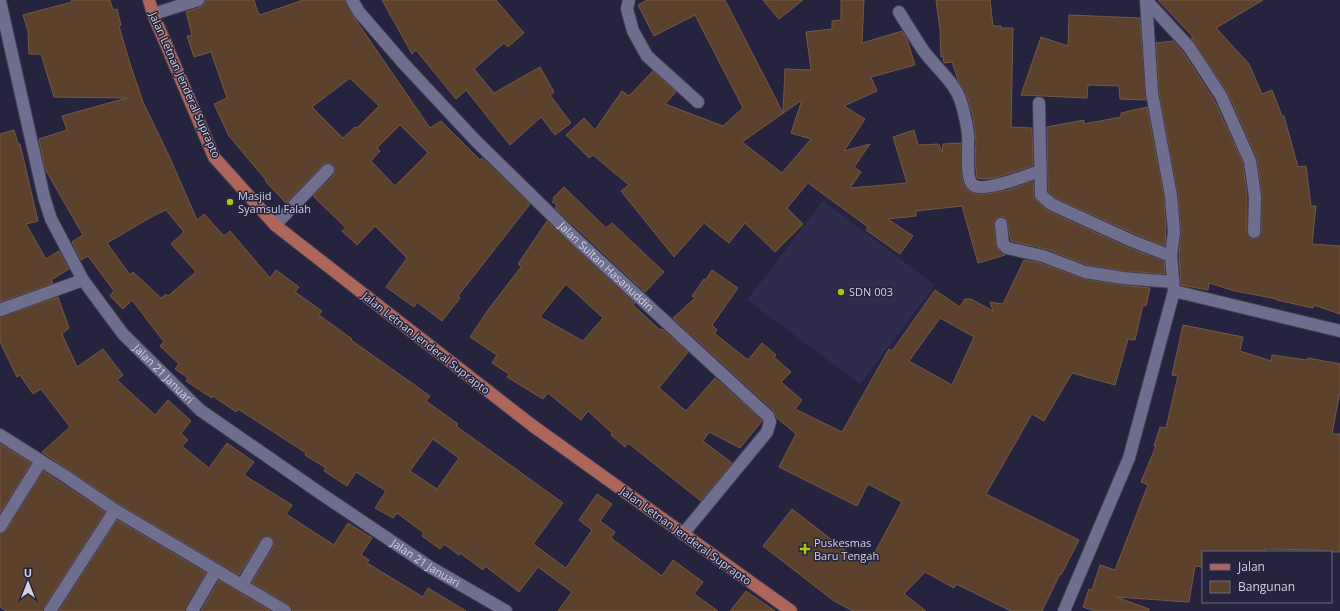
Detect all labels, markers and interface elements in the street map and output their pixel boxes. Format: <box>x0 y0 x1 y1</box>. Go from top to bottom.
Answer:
street label: Jalan Letnan Jenderal Suprapto <box>146 9 225 160</box>
place label: Masjid Syamsul Falah <box>238 188 311 216</box>
marker: Masjid Syamsul Falah <box>225 197 235 207</box>
street label: Jalan Sultan Hasanuddin <box>555 217 657 314</box>
place label: SDN 003 <box>849 284 893 299</box>
street label: Jalan Letnan Jenderal Suprapto <box>359 287 494 397</box>
marker: SDN 003 <box>836 287 846 297</box>
street label: Jalan 21 Januari <box>130 340 197 407</box>
street label: Jalan Letnan Jenderal Suprapto <box>617 482 755 588</box>
street label: Jalan 21 Januari <box>388 535 463 590</box>
place label: Puskesmas Baru Tengah <box>814 535 879 563</box>
marker: Puskesmas Baru Tengah <box>799 543 811 555</box>
legend <box>1202 551 1332 603</box>
text: Jalan <box>1237 558 1265 575</box>
north arrow <box>8 563 48 603</box>
text: U <box>24 565 32 580</box>
text: Bangunan <box>1238 578 1295 595</box>

